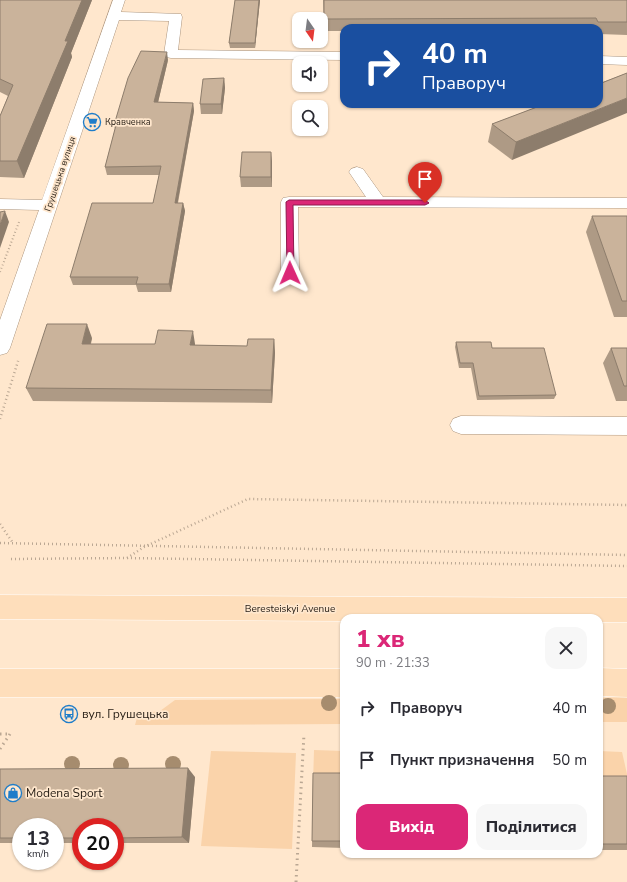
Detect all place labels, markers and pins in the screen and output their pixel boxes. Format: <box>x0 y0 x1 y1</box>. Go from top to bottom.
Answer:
supermarket icon: Кравченка <box>82 112 102 132</box>
place label: Кравченка <box>105 116 151 128</box>
pin <box>408 162 442 203</box>
bus stop icon: вул. Грушецька <box>59 704 79 724</box>
place label: вул. Грушецька <box>82 706 169 722</box>
shop icon: Modena Sport <box>3 783 23 803</box>
place label: Modena Sport <box>26 785 103 801</box>

